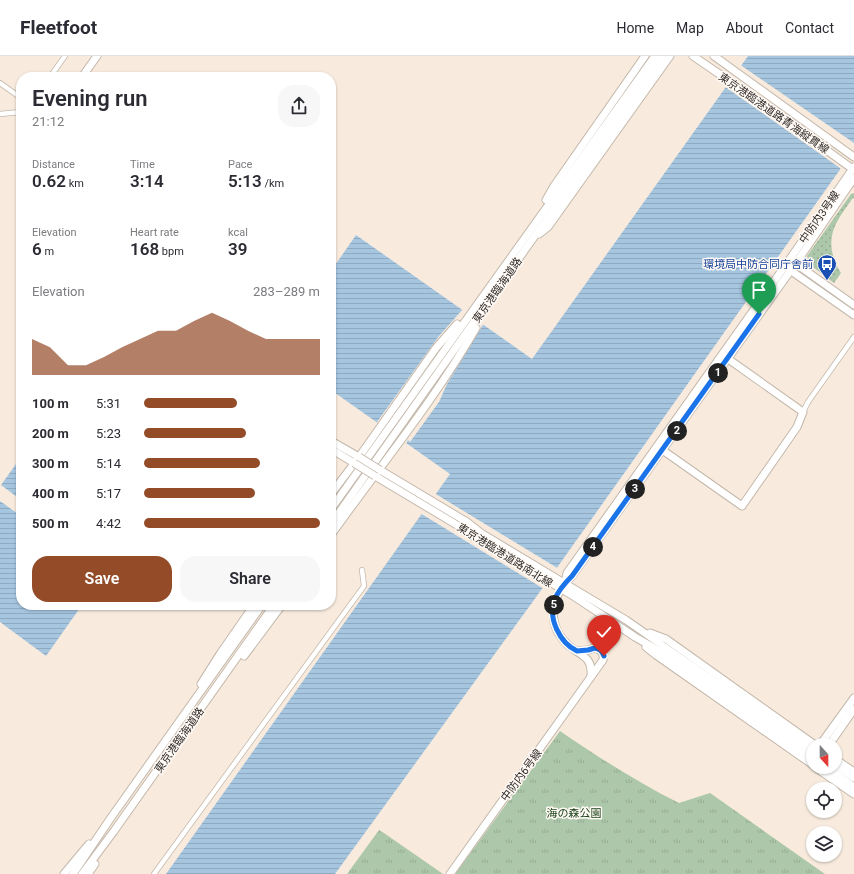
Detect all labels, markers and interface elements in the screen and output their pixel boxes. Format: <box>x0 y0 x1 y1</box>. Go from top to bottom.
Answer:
text: Fleetfoot <box>20 16 97 39</box>
text: Home <box>616 20 654 36</box>
text: Map <box>676 20 704 36</box>
text: About <box>726 20 763 36</box>
text: Contact <box>785 20 834 36</box>
street label: 東京港臨港道路青海縦貫線 <box>716 70 832 157</box>
button: share <box>278 85 320 127</box>
text: Evening run <box>32 86 148 111</box>
text: 21:12 <box>32 114 64 129</box>
text: Distance <box>32 158 75 171</box>
text: Time <box>130 158 155 171</box>
text: Pace <box>228 158 252 171</box>
text: 0.62 <box>32 171 66 191</box>
text: 3:14 <box>130 171 164 191</box>
text: 5:13 <box>228 171 262 191</box>
text: km <box>66 177 84 190</box>
text: /km <box>262 177 284 190</box>
street label: 中防内3号線 <box>797 188 842 246</box>
text: Elevation <box>32 226 77 239</box>
text: Heart rate <box>130 226 179 239</box>
text: kcal <box>228 226 248 239</box>
text: 6 <box>32 239 42 259</box>
text: 168 <box>130 239 159 259</box>
text: 39 <box>228 239 247 259</box>
text: m <box>42 245 54 258</box>
text: bpm <box>159 245 184 258</box>
bus stop icon: 環境局中防合同庁舎前 <box>816 253 838 281</box>
street label: 東京港臨海道路 <box>470 255 525 326</box>
place label: 環境局中防合同庁舎前 <box>703 258 813 271</box>
pin <box>742 273 776 314</box>
icon: arrive <box>748 279 770 301</box>
text: Elevation <box>32 284 85 299</box>
text: 283–289 m <box>253 284 320 299</box>
pin: 1 <box>708 363 728 383</box>
text: 1 <box>715 366 721 379</box>
text: 100 m <box>32 396 69 411</box>
text: 5:31 <box>96 396 121 411</box>
pin: 2 <box>667 421 687 441</box>
text: 2 <box>674 424 680 437</box>
text: 200 m <box>32 426 69 441</box>
text: 5:23 <box>96 426 121 441</box>
text: 300 m <box>32 456 69 471</box>
text: 5:14 <box>96 456 121 471</box>
pin: 3 <box>625 479 645 499</box>
text: 3 <box>632 482 638 495</box>
text: 400 m <box>32 486 69 501</box>
text: 5:17 <box>96 486 121 501</box>
text: 500 m <box>32 516 69 531</box>
text: 4:42 <box>96 516 121 531</box>
street label: 東京港臨港道路南北線 <box>455 521 555 590</box>
pin: 4 <box>583 537 603 557</box>
text: 4 <box>590 540 596 553</box>
button: Save <box>32 556 172 602</box>
button: Share <box>180 556 320 602</box>
pin: 5 <box>544 595 564 615</box>
text: 5 <box>551 598 557 611</box>
pin <box>587 615 621 656</box>
icon: check <box>593 621 615 643</box>
street label: 東京港臨海道路 <box>152 705 207 776</box>
north arrow <box>806 738 842 774</box>
map controls <box>806 738 842 862</box>
street label: 中防内6号線 <box>498 747 545 804</box>
button: locate <box>806 782 842 818</box>
park label: 海の森公園 <box>547 807 602 820</box>
button: layers <box>806 826 842 862</box>

